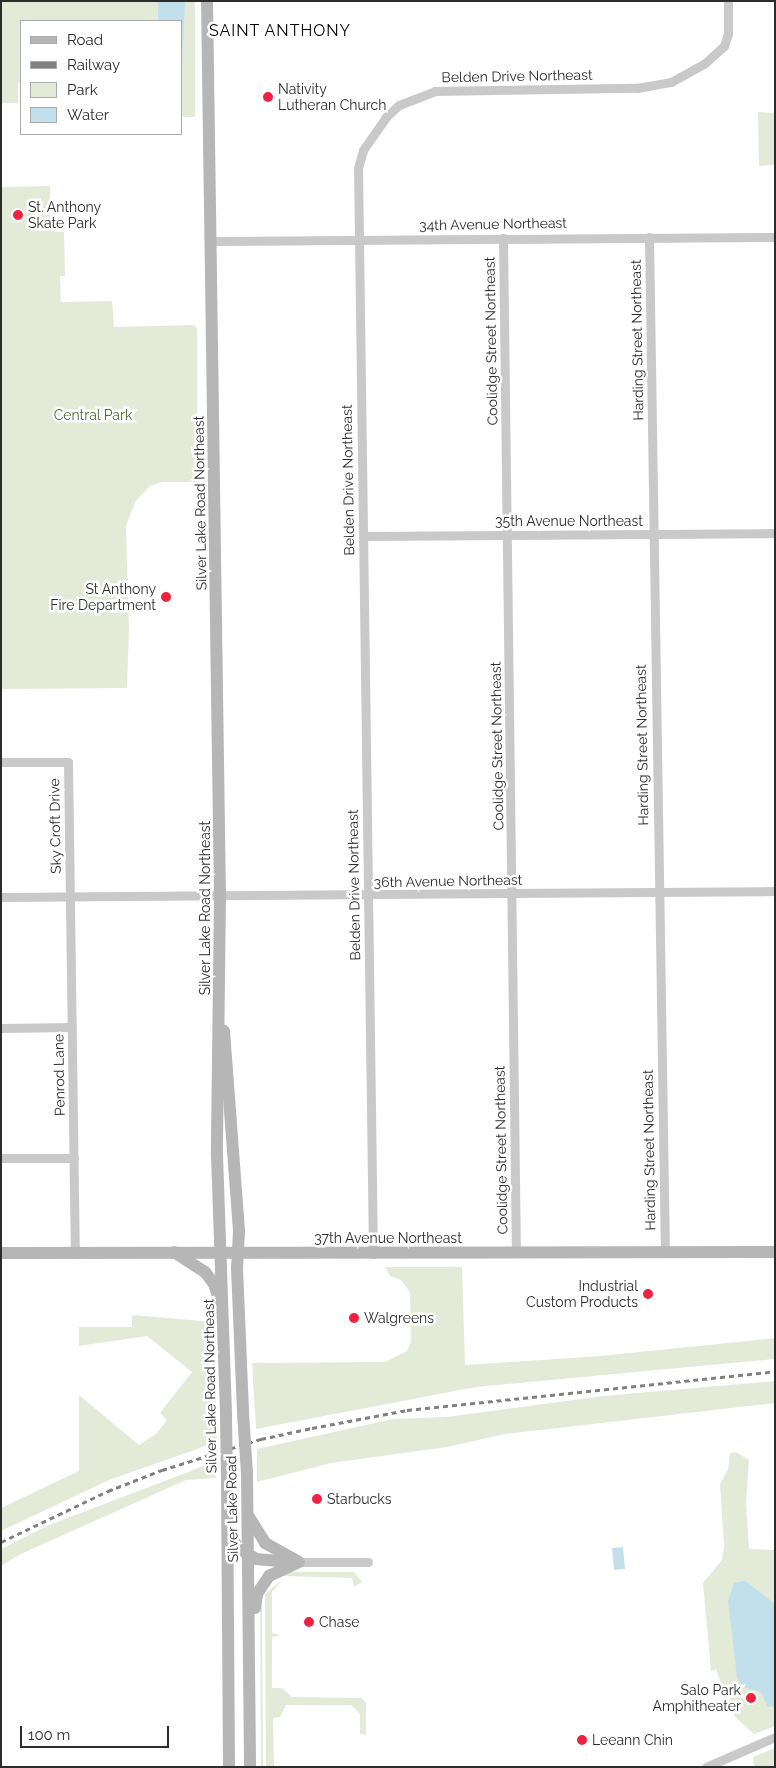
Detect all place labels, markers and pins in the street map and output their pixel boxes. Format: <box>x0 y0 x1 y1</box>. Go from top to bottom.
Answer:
place label: Nativity Lutheran Church <box>278 81 386 114</box>
marker: Nativity Lutheran Church <box>262 91 274 103</box>
place label: St. Anthony Skate Park <box>28 199 102 232</box>
marker: St. Anthony Skate Park <box>12 209 24 221</box>
place label: St Anthony Fire Department <box>50 581 156 614</box>
marker: St Anthony Fire Department <box>160 591 172 603</box>
place label: Industrial Custom Products <box>526 1278 638 1310</box>
marker: Industrial Custom Products <box>642 1288 654 1300</box>
place label: Walgreens <box>364 1310 434 1326</box>
marker: Walgreens <box>348 1312 360 1324</box>
place label: Starbucks <box>327 1491 391 1507</box>
marker: Starbucks <box>311 1493 323 1505</box>
place label: Chase <box>319 1614 359 1630</box>
marker: Chase <box>303 1616 315 1628</box>
place label: Salo Park Amphitheater <box>652 1682 741 1714</box>
marker: Salo Park Amphitheater <box>745 1692 757 1704</box>
place label: Leeann Chin <box>592 1732 673 1748</box>
marker: Leeann Chin <box>576 1734 588 1746</box>

